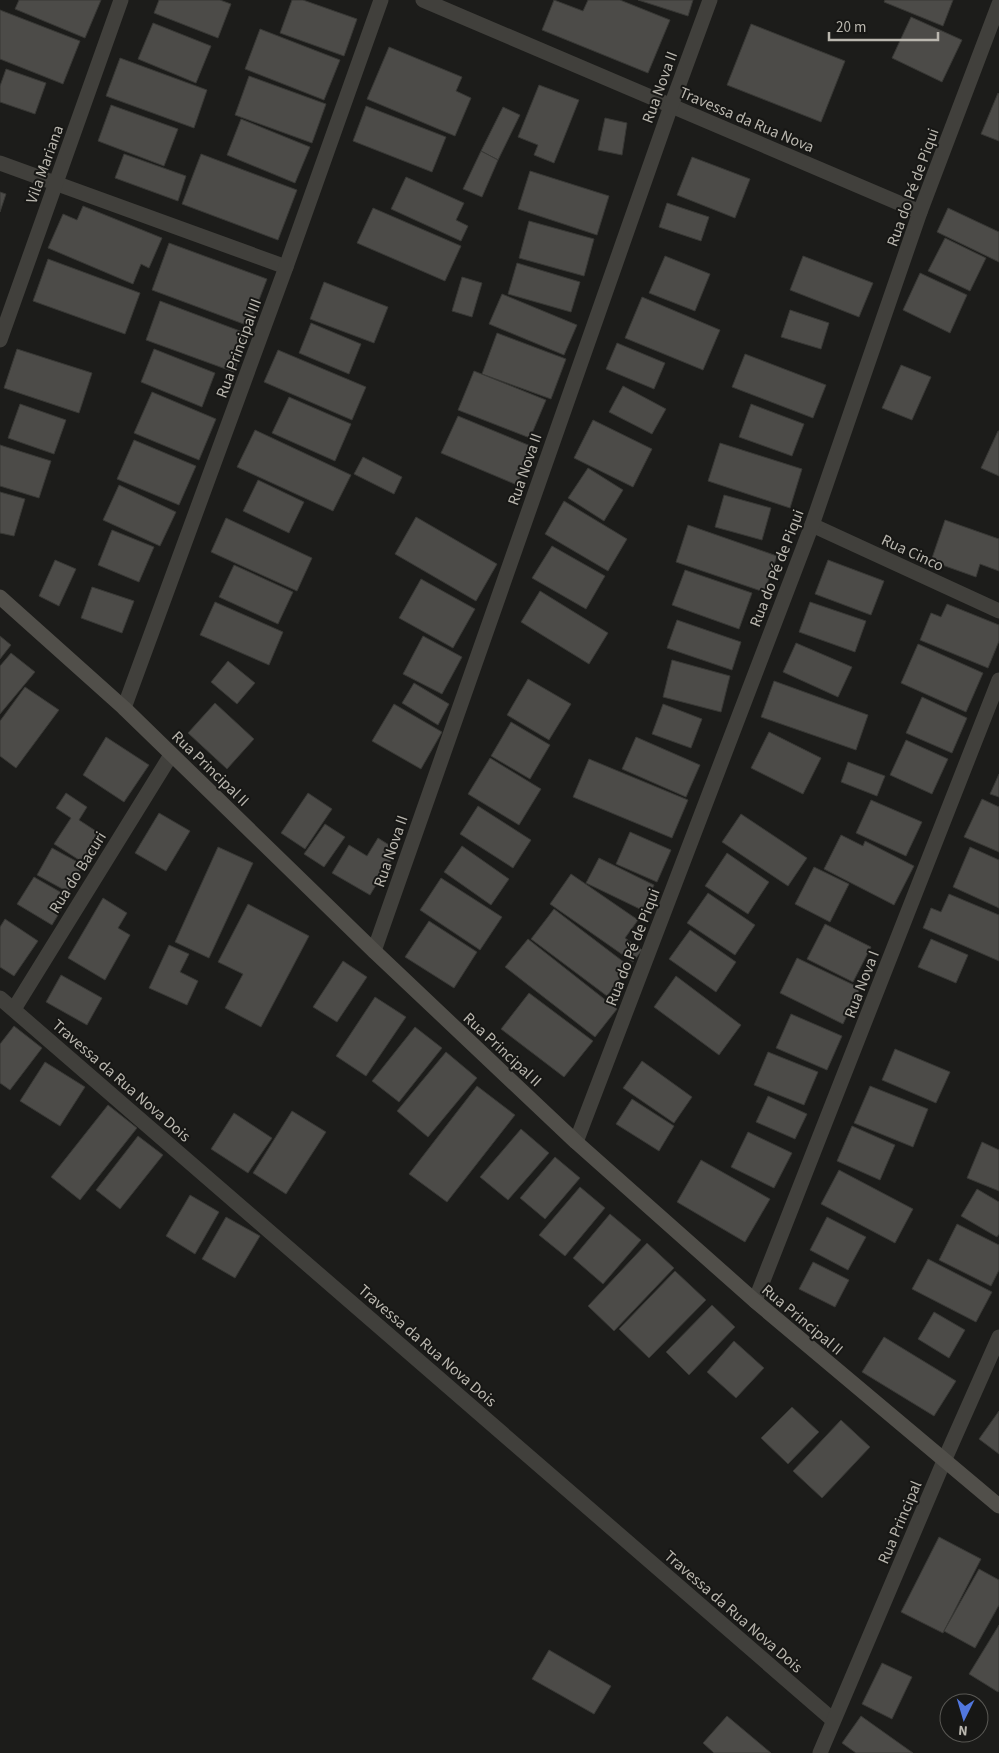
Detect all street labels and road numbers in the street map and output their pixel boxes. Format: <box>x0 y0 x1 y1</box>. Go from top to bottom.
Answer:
street label: Rua Nova II <box>637 48 683 126</box>
street label: Travessa da Rua Nova <box>676 82 817 158</box>
street label: Vila Mariana <box>21 122 69 206</box>
street label: Rua do Pé de Piqui <box>881 125 945 249</box>
street label: Rua Principal III <box>211 296 267 401</box>
street label: Rua Nova II <box>502 430 548 508</box>
street label: Rua do Pé de Piqui <box>744 506 809 630</box>
street label: Rua Cinco <box>878 529 947 577</box>
street label: Rua Principal II <box>167 726 254 811</box>
street label: Rua Nova II <box>368 812 414 890</box>
street label: Rua do Bacuri <box>44 827 112 918</box>
street label: Rua do Pé de Piqui <box>600 885 665 1009</box>
street label: Rua Nova I <box>839 947 885 1021</box>
street label: Rua Principal II <box>458 1008 546 1092</box>
street label: Travessa da Rua Nova Dois <box>47 1014 196 1147</box>
street label: Travessa da Rua Nova Dois <box>353 1279 502 1412</box>
street label: Rua Principal II <box>757 1279 848 1360</box>
street label: Rua Principal <box>873 1477 927 1567</box>
street label: Travessa da Rua Nova Dois <box>659 1545 808 1678</box>

